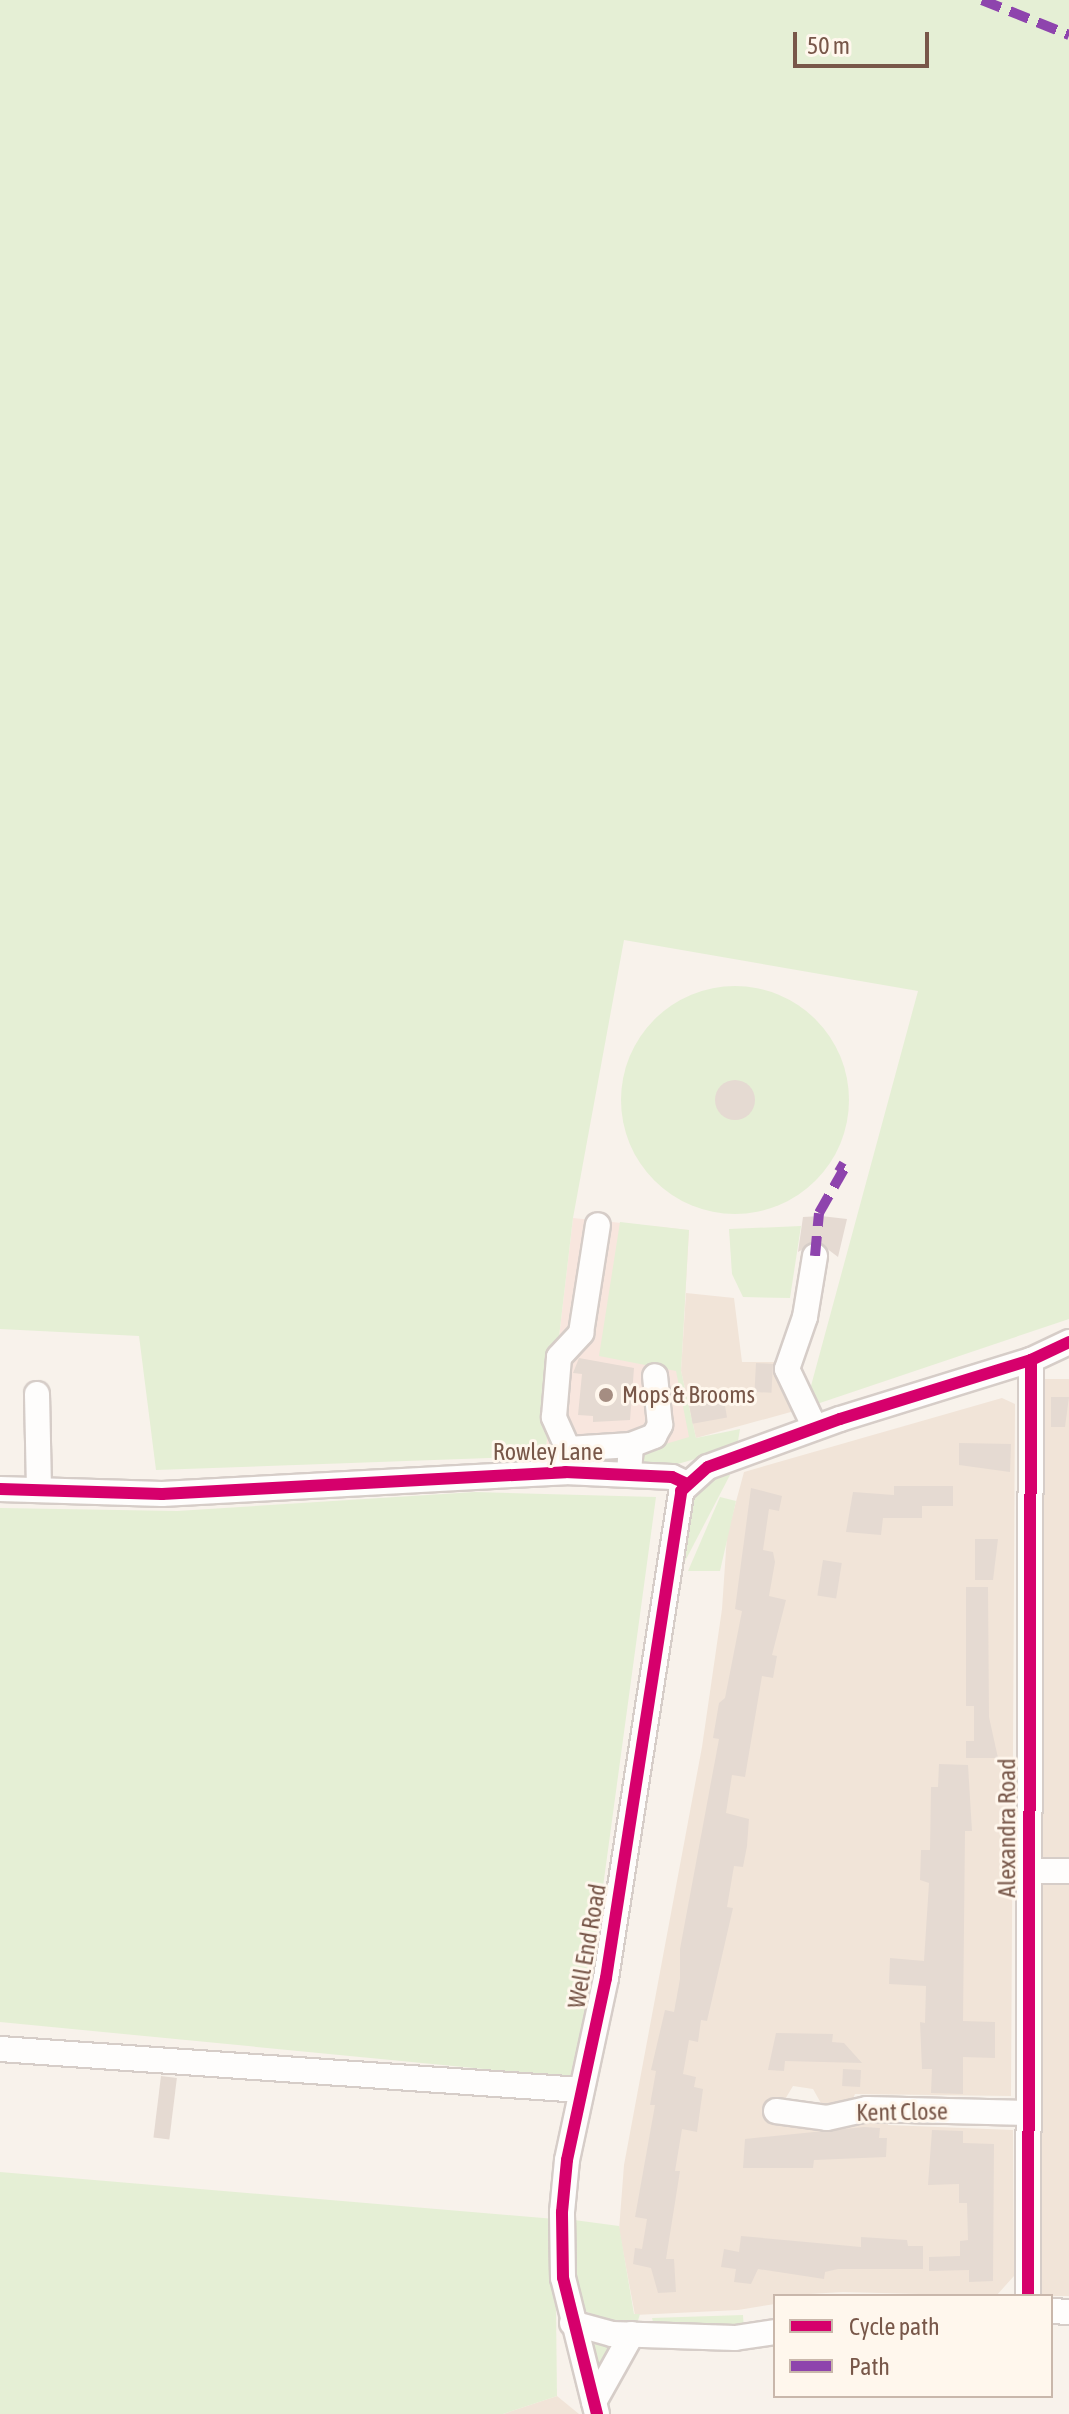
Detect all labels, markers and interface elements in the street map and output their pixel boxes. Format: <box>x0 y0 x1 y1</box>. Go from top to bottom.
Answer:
scale bar <box>797 16 933 66</box>
text: 50 m <box>807 32 850 59</box>
place label: Mops & Brooms <box>622 1381 755 1409</box>
marker: Mops & Brooms <box>597 1386 615 1404</box>
street label: Rowley Lane <box>493 1438 603 1466</box>
street label: Alexandra Road <box>993 1758 1021 1898</box>
street label: Well End Road <box>562 1881 612 2011</box>
street label: Kent Close <box>856 2097 948 2127</box>
legend <box>773 2294 1053 2398</box>
text: Cycle path <box>849 2313 940 2340</box>
text: Path <box>849 2353 890 2380</box>

